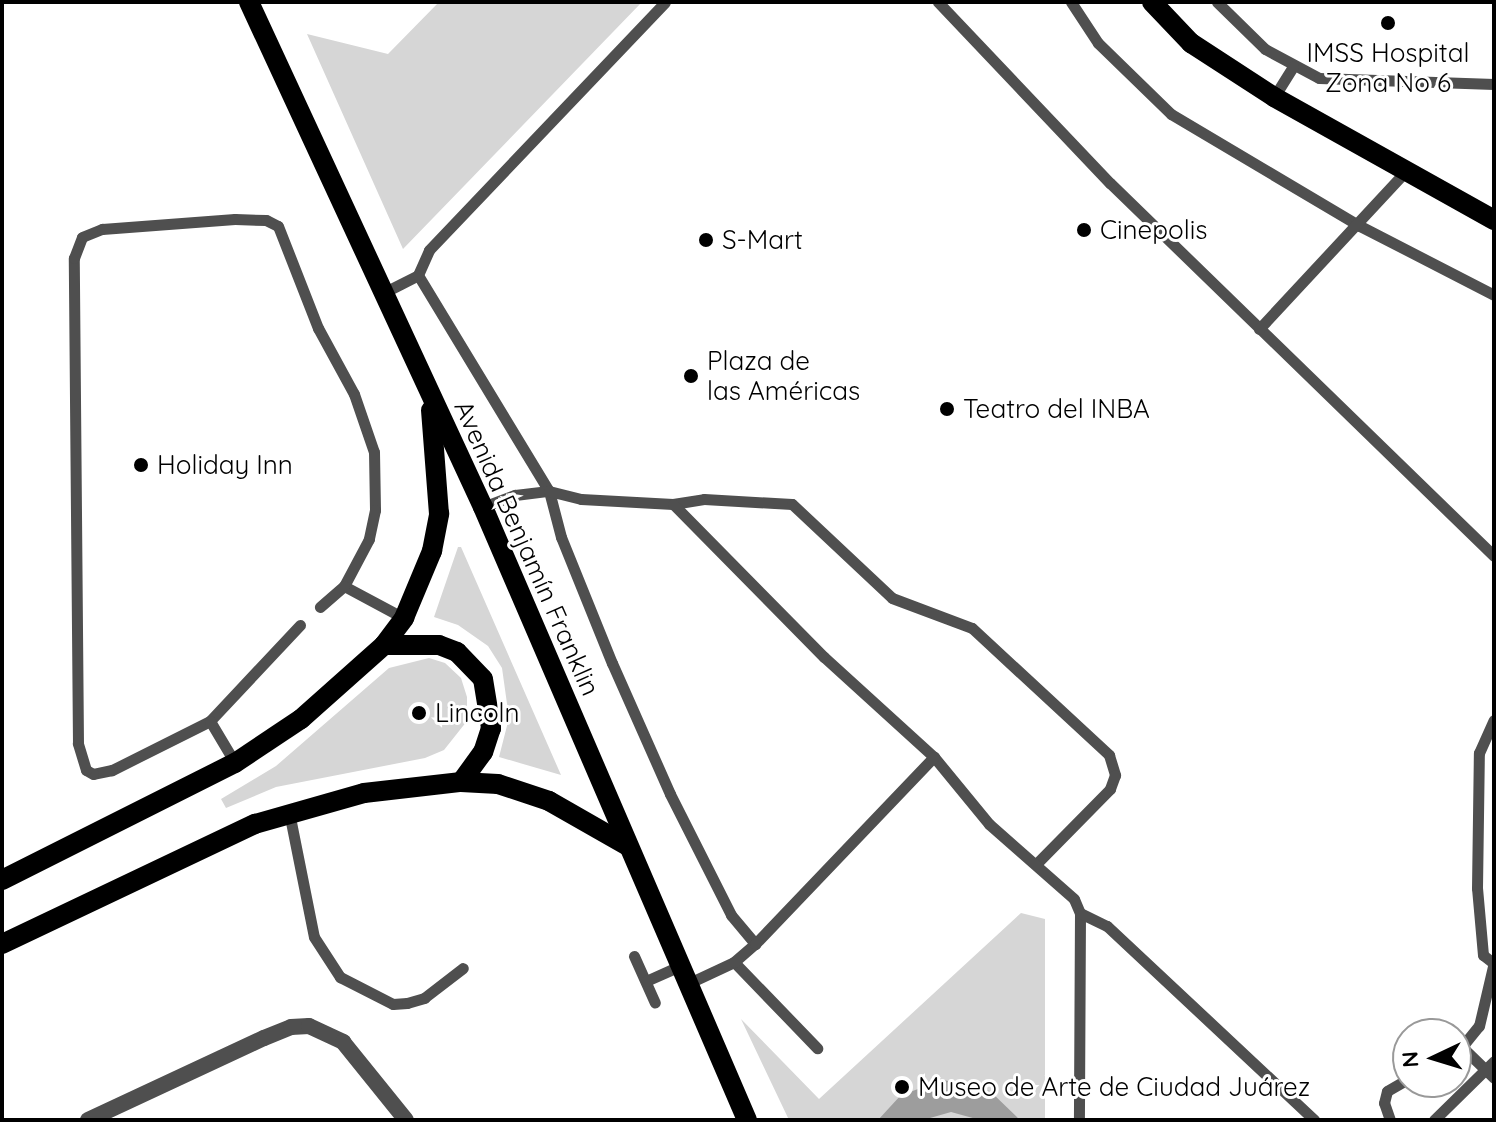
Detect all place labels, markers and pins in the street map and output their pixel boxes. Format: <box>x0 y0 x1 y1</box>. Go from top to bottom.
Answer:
marker: IMSS Hospital Zona No 6 <box>1377 12 1399 34</box>
place label: IMSS Hospital Zona No 6 <box>1307 37 1469 98</box>
place label: Cinepolis <box>1100 214 1207 246</box>
marker: Cinepolis <box>1075 221 1093 239</box>
place label: S-Mart <box>722 224 803 256</box>
marker: S-Mart <box>697 231 715 249</box>
place label: Plaza de las Américas <box>707 345 860 406</box>
marker: Plaza de las Américas <box>682 367 700 385</box>
place label: Teatro del INBA <box>963 393 1150 425</box>
marker: Teatro del INBA <box>938 400 956 418</box>
place label: Holiday Inn <box>157 449 293 481</box>
marker: Holiday Inn <box>132 456 150 474</box>
place label: Lincoln <box>435 697 520 729</box>
marker: Lincoln <box>410 704 428 722</box>
place label: Museo de Arte de Ciudad Juárez <box>918 1071 1310 1103</box>
marker: Museo de Arte de Ciudad Juárez <box>893 1078 911 1096</box>

